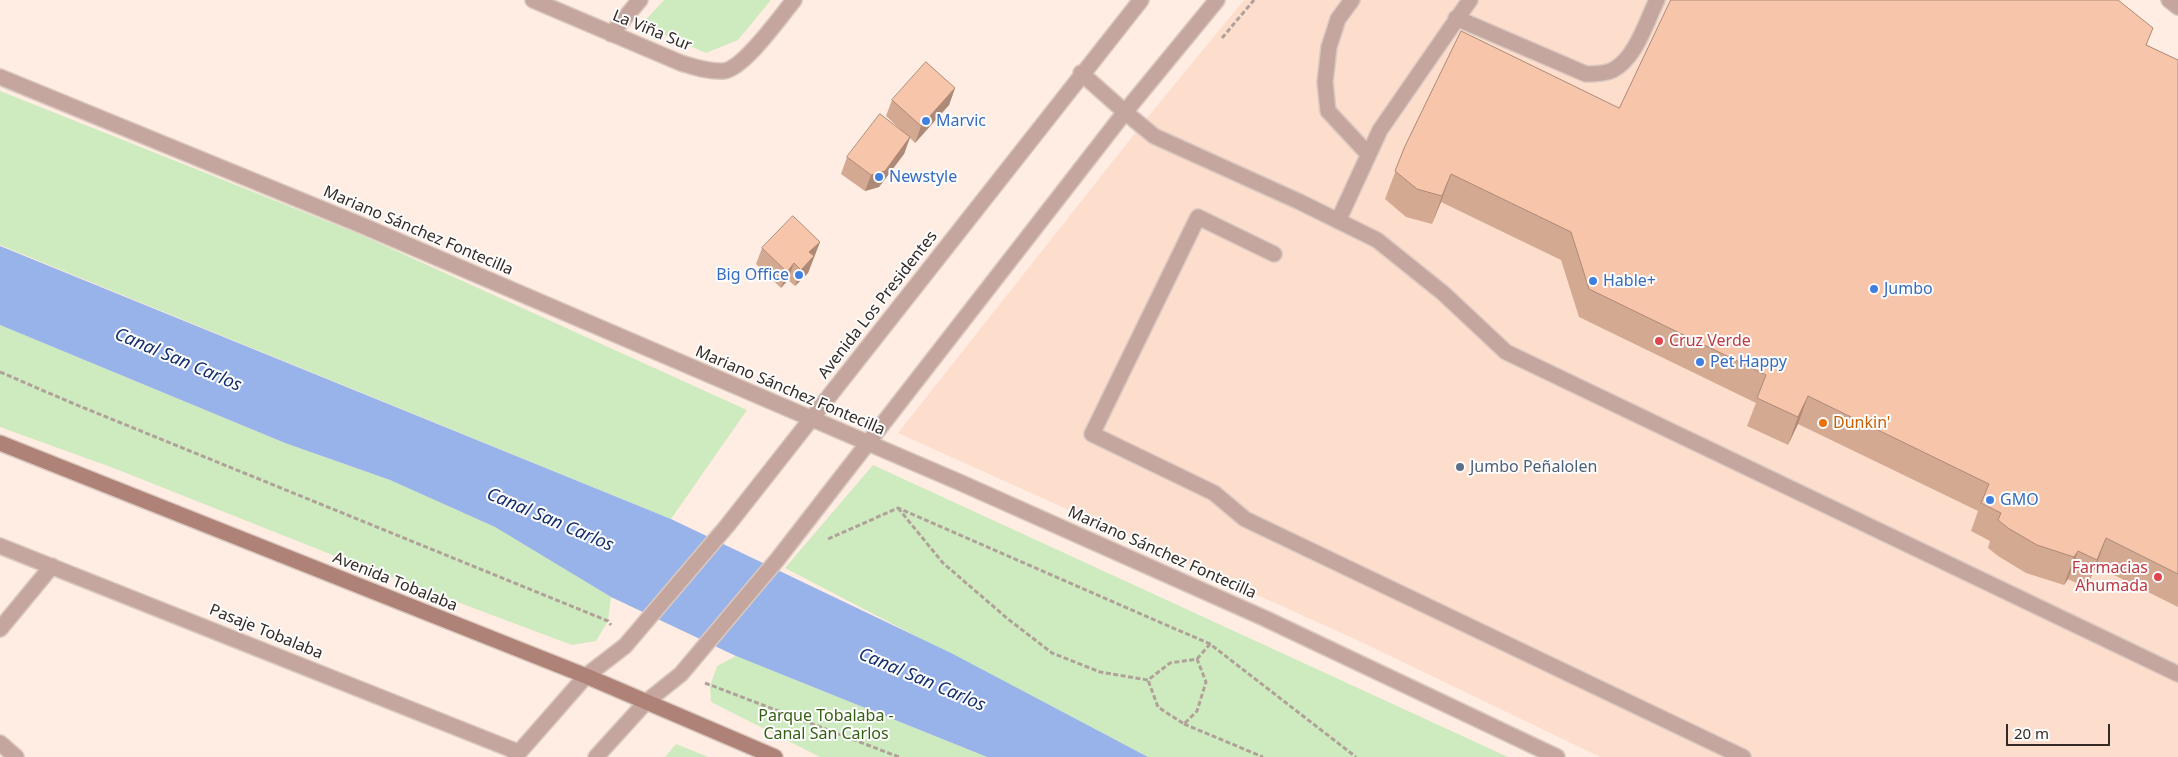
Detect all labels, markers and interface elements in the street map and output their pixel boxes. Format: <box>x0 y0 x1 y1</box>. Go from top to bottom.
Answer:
street label: La Viña Sur <box>610 6 694 56</box>
place label: Marvic <box>936 111 986 131</box>
marker: Marvic <box>920 115 932 127</box>
place label: Newstyle <box>889 167 957 187</box>
marker: Newstyle <box>873 171 885 183</box>
street label: Mariano Sánchez Fontecilla <box>320 182 516 280</box>
street label: Avenida Los Presidentes <box>814 227 942 383</box>
place label: Big Office <box>716 265 789 285</box>
marker: Big Office <box>793 269 805 281</box>
place label: Hable+ <box>1603 271 1656 291</box>
marker: Hable+ <box>1587 275 1599 287</box>
place label: Jumbo <box>1884 279 1933 299</box>
marker: Jumbo <box>1868 283 1880 295</box>
water label: Canal San Carlos <box>111 324 245 396</box>
place label: Cruz Verde <box>1669 331 1751 351</box>
marker: Cruz Verde <box>1653 335 1665 347</box>
street label: Mariano Sánchez Fontecilla <box>692 342 888 440</box>
place label: Pet Happy <box>1710 352 1787 372</box>
marker: Pet Happy <box>1694 356 1706 368</box>
place label: Dunkin' <box>1833 413 1890 433</box>
marker: Dunkin' <box>1817 417 1829 429</box>
place label: Jumbo Peñalolen <box>1470 457 1597 477</box>
marker: Jumbo Peñalolen <box>1454 461 1466 473</box>
water label: Canal San Carlos <box>483 484 617 556</box>
place label: GMO <box>2000 490 2039 510</box>
marker: GMO <box>1984 494 1996 506</box>
street label: Mariano Sánchez Fontecilla <box>1065 503 1259 603</box>
street label: Avenida Tobalaba <box>330 548 460 616</box>
place label: Farmacias Ahumada <box>2072 558 2148 596</box>
marker: Farmacias Ahumada <box>2152 571 2164 583</box>
street label: Pasaje Tobalaba <box>206 600 326 664</box>
water label: Canal San Carlos <box>855 644 989 716</box>
park label: Parque Tobalaba - Canal San Carlos <box>758 706 894 744</box>
scale bar <box>2008 714 2112 746</box>
text: 20 m <box>2014 723 2049 743</box>

